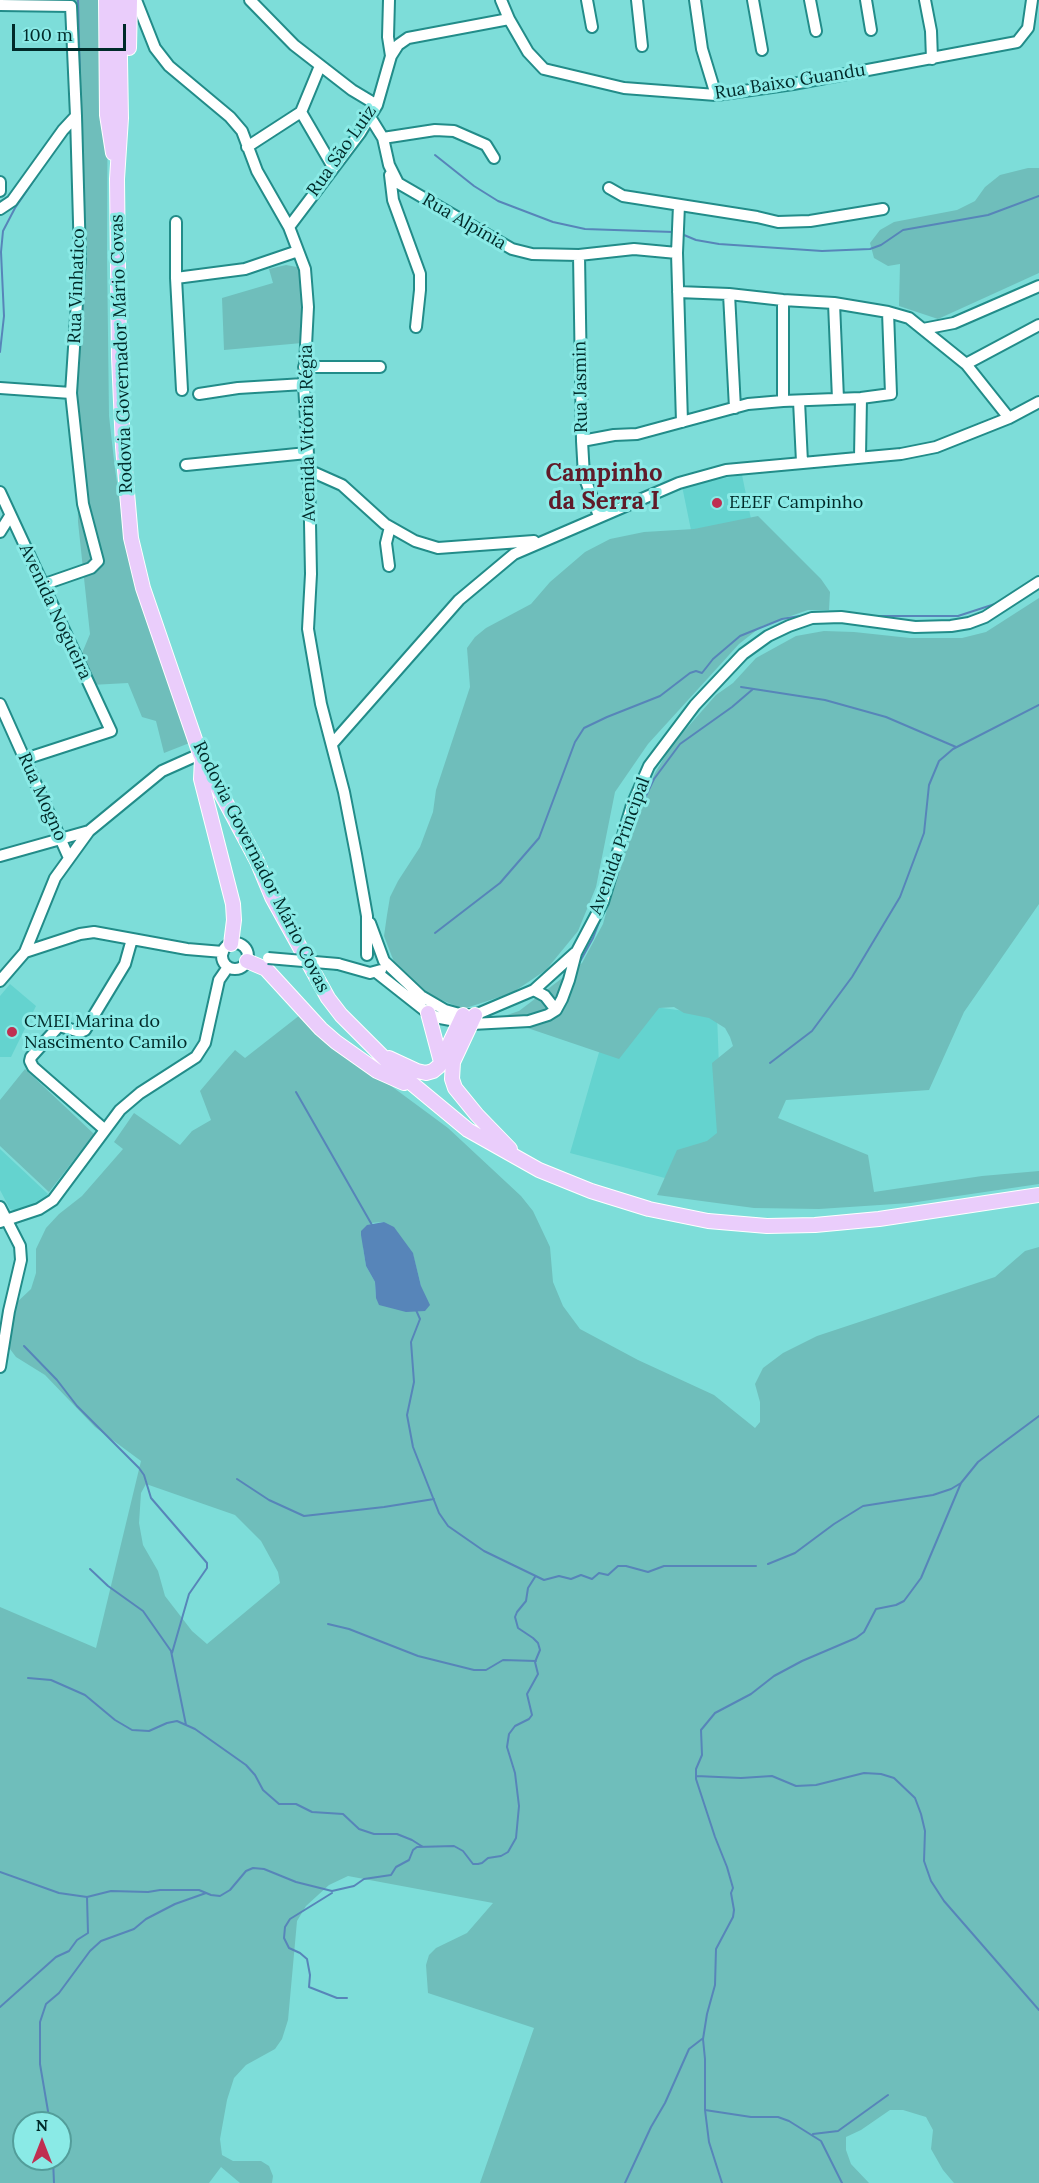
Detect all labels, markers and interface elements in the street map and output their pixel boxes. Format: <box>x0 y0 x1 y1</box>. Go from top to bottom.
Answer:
scale bar <box>15 12 129 50</box>
text: 100 m <box>23 23 73 46</box>
street label: Rua Baixo Guandu <box>713 59 867 105</box>
street label: Rua São Luiz <box>303 101 381 201</box>
street label: Rua Alpínia <box>418 189 510 255</box>
street label: Rodovia Governador Mário Covas <box>106 214 138 494</box>
street label: Rua Vinhatico <box>64 228 90 344</box>
street label: Rua Jasmin <box>569 341 593 433</box>
street label: Avenida Vitória Régia <box>296 344 320 522</box>
district label: Campinho da Serra I <box>545 460 663 516</box>
place label: EEEF Campinho <box>729 492 863 514</box>
marker: EEEF Campinho <box>710 496 724 510</box>
street label: Avenida Nogueira <box>14 541 96 683</box>
street label: Rodovia Governador Mário Covas <box>188 738 334 996</box>
street label: Rua Mogno <box>13 749 71 845</box>
street label: Avenida Principal <box>585 774 655 918</box>
place label: CMEI Marina do Nascimento Camilo <box>24 1011 187 1054</box>
marker: CMEI Marina do Nascimento Camilo <box>5 1025 19 1039</box>
north arrow <box>12 2111 72 2171</box>
text: N <box>36 2115 48 2135</box>

